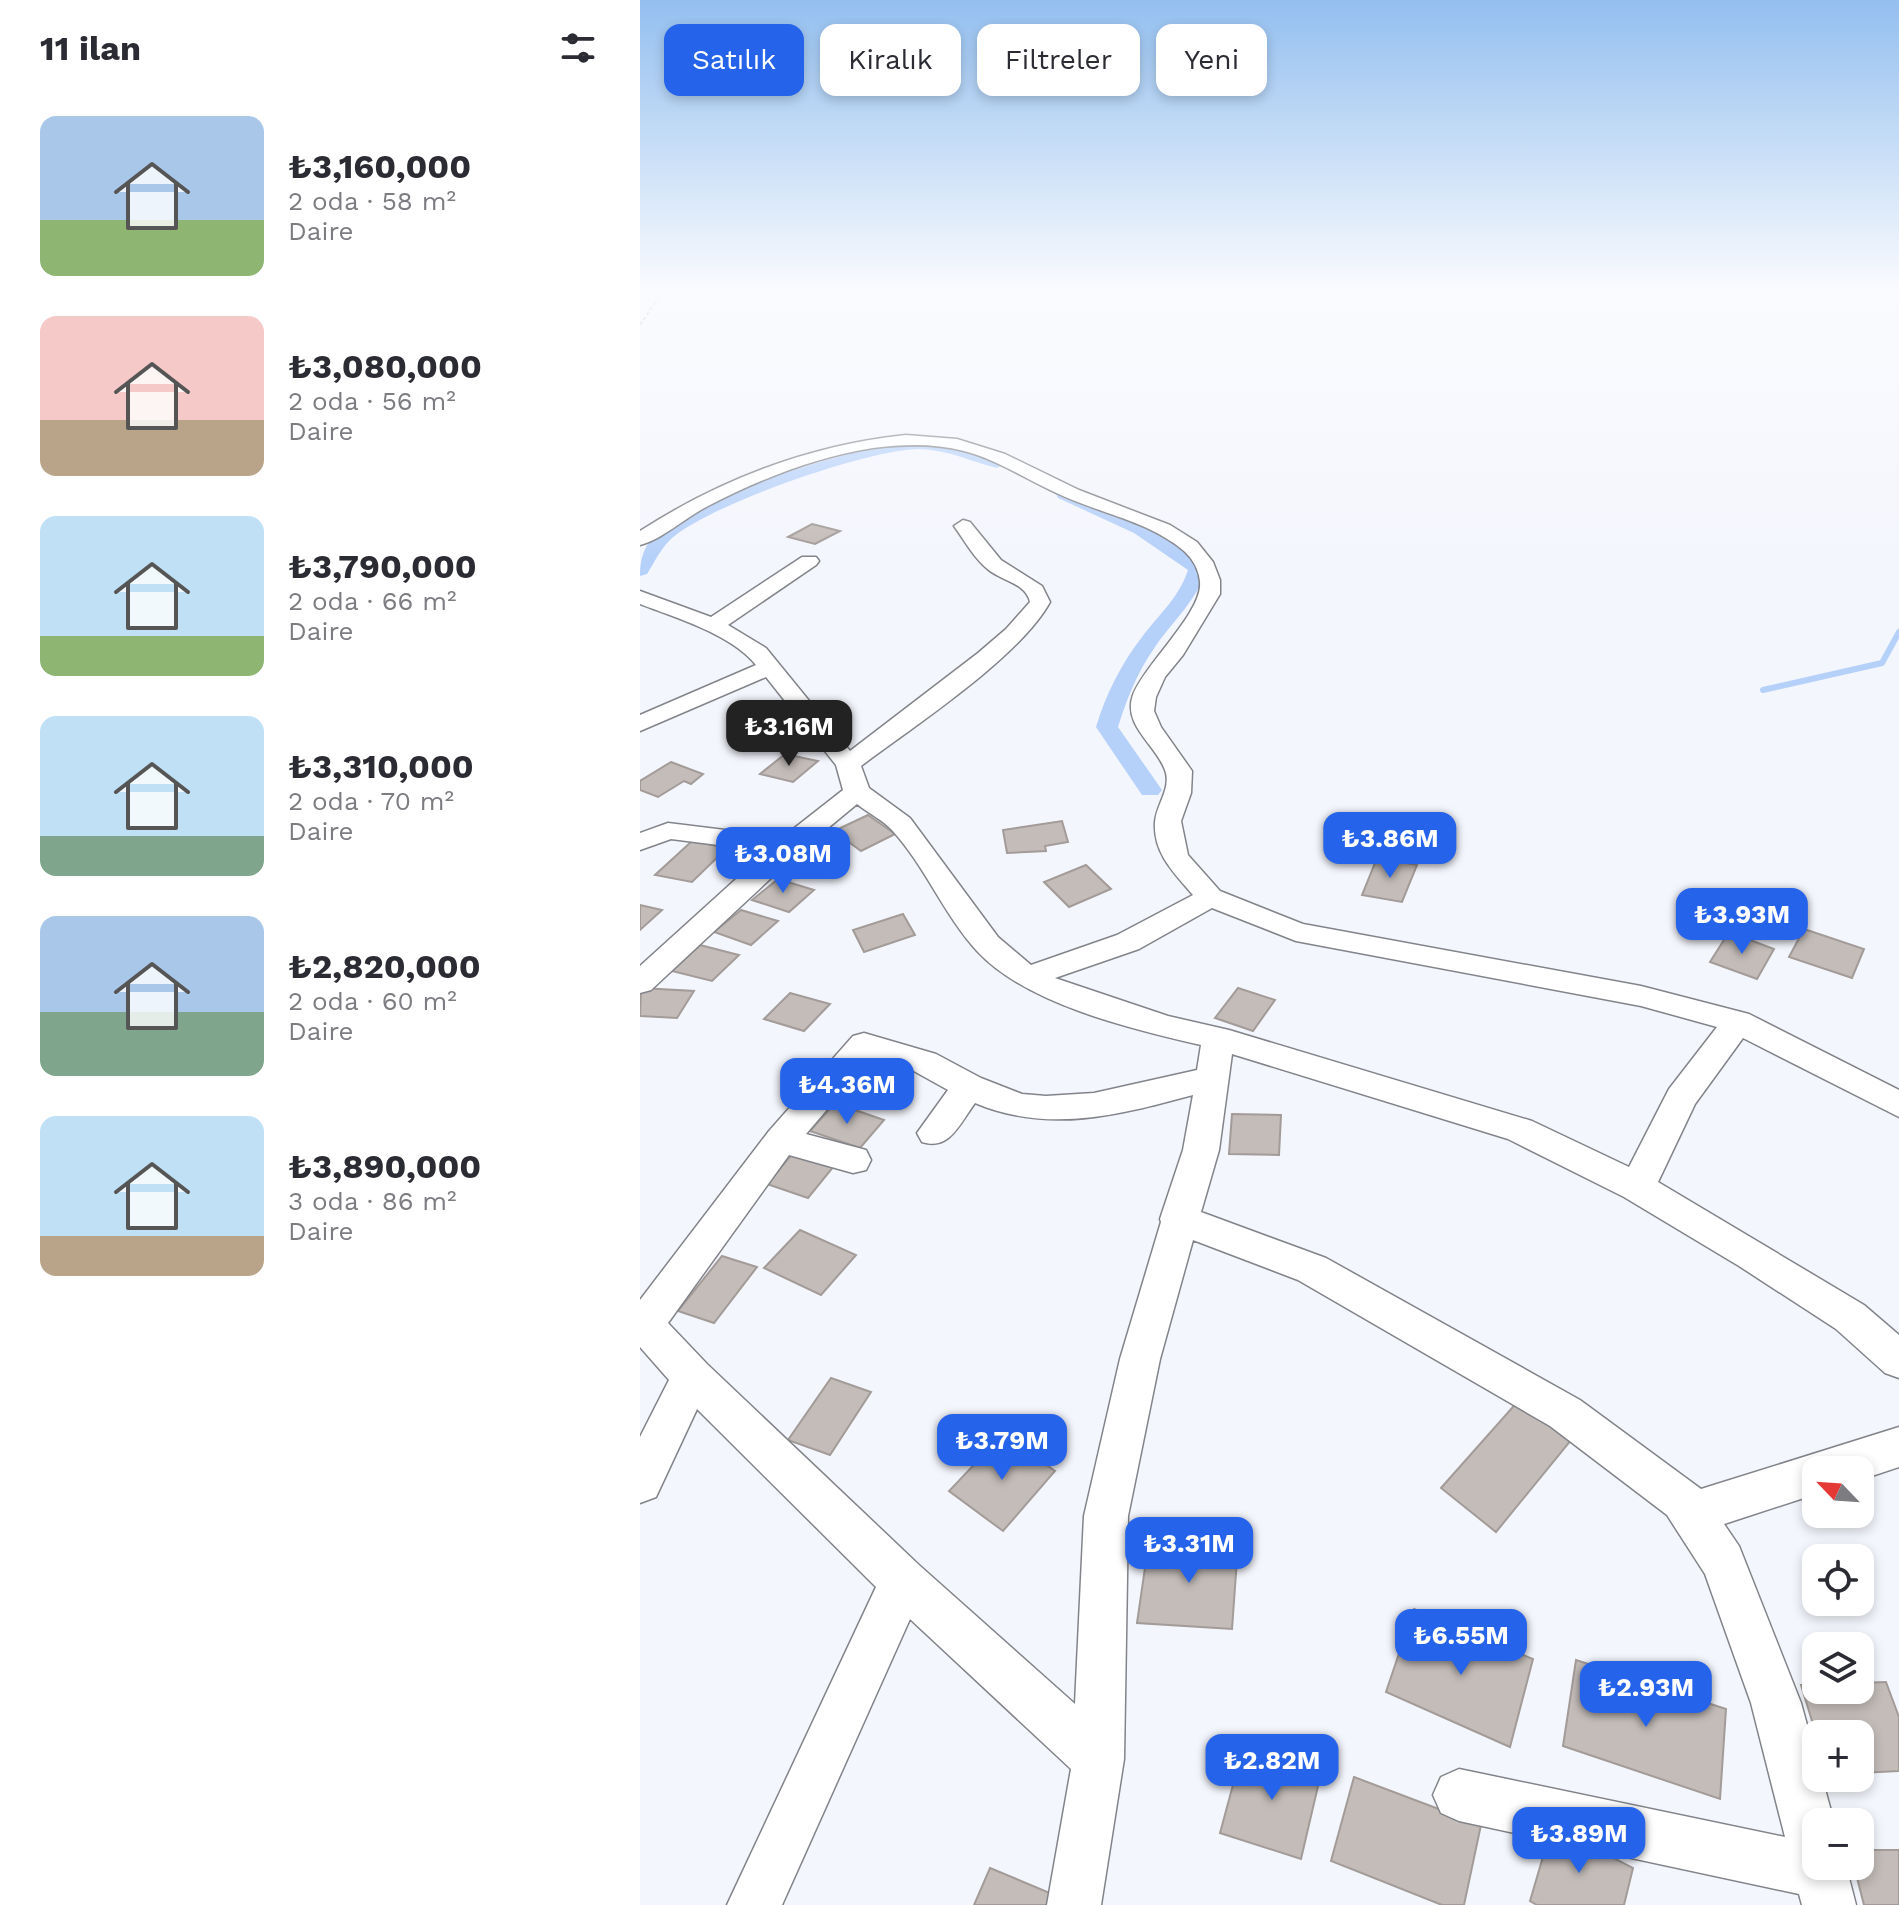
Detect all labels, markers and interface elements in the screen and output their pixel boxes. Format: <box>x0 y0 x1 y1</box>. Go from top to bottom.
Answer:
chip: Satılık <box>664 24 804 96</box>
chip: Kiralık <box>820 24 961 96</box>
chip: Filtreler <box>977 24 1140 96</box>
chip: Yeni <box>1156 24 1267 96</box>
icon: filters <box>556 26 600 70</box>
text: 11 ilan <box>40 28 141 68</box>
text: ₺3,160,000 <box>288 146 471 186</box>
icon: home <box>104 148 200 244</box>
text: 2 oda · 58 m² <box>288 186 456 216</box>
text: Daire <box>288 216 354 246</box>
text: ₺3,080,000 <box>288 346 482 386</box>
icon: home <box>104 348 200 444</box>
text: 2 oda · 56 m² <box>288 386 456 416</box>
text: Daire <box>288 416 354 446</box>
text: ₺3,790,000 <box>288 546 477 586</box>
icon: home <box>104 548 200 644</box>
text: 2 oda · 66 m² <box>288 586 456 616</box>
text: Daire <box>288 616 354 646</box>
pin: ₺3.16M <box>724 700 854 768</box>
text: ₺3.16M <box>744 711 834 741</box>
text: ₺3,310,000 <box>288 746 474 786</box>
icon: home <box>104 748 200 844</box>
text: 2 oda · 70 m² <box>288 786 454 816</box>
pin: ₺3.86M <box>1325 812 1455 880</box>
text: Daire <box>288 816 354 846</box>
text: ₺3.86M <box>1341 823 1439 853</box>
pin: ₺3.08M <box>718 827 848 895</box>
text: ₺3.08M <box>734 838 832 868</box>
pin: ₺3.93M <box>1677 888 1807 956</box>
text: ₺3.93M <box>1694 899 1790 929</box>
text: ₺2,820,000 <box>288 946 481 986</box>
icon: home <box>104 948 200 1044</box>
text: 2 oda · 60 m² <box>288 986 457 1016</box>
text: Daire <box>288 1016 354 1046</box>
pin: ₺4.36M <box>782 1058 912 1126</box>
text: ₺4.36M <box>798 1069 896 1099</box>
text: ₺3,890,000 <box>288 1146 481 1186</box>
icon: home <box>104 1148 200 1244</box>
text: 3 oda · 86 m² <box>288 1186 457 1216</box>
text: Daire <box>288 1216 354 1246</box>
pin: ₺3.79M <box>937 1414 1067 1482</box>
text: ₺3.79M <box>955 1425 1049 1455</box>
north arrow <box>1802 1456 1874 1528</box>
map controls <box>1802 1456 1874 1880</box>
pin: ₺3.31M <box>1124 1517 1254 1585</box>
text: ₺3.31M <box>1143 1528 1235 1558</box>
button: locate <box>1802 1544 1874 1616</box>
pin: ₺6.55M <box>1396 1609 1526 1677</box>
text: ₺6.55M <box>1413 1620 1509 1650</box>
button: layers <box>1802 1632 1874 1704</box>
pin: ₺2.93M <box>1581 1661 1711 1729</box>
text: ₺2.93M <box>1598 1672 1694 1702</box>
button: + <box>1802 1720 1874 1792</box>
pin: ₺2.82M <box>1207 1734 1337 1802</box>
text: ₺2.82M <box>1224 1745 1320 1775</box>
pin: ₺3.89M <box>1514 1807 1644 1875</box>
button: − <box>1802 1808 1874 1880</box>
text: ₺3.89M <box>1530 1818 1628 1848</box>

